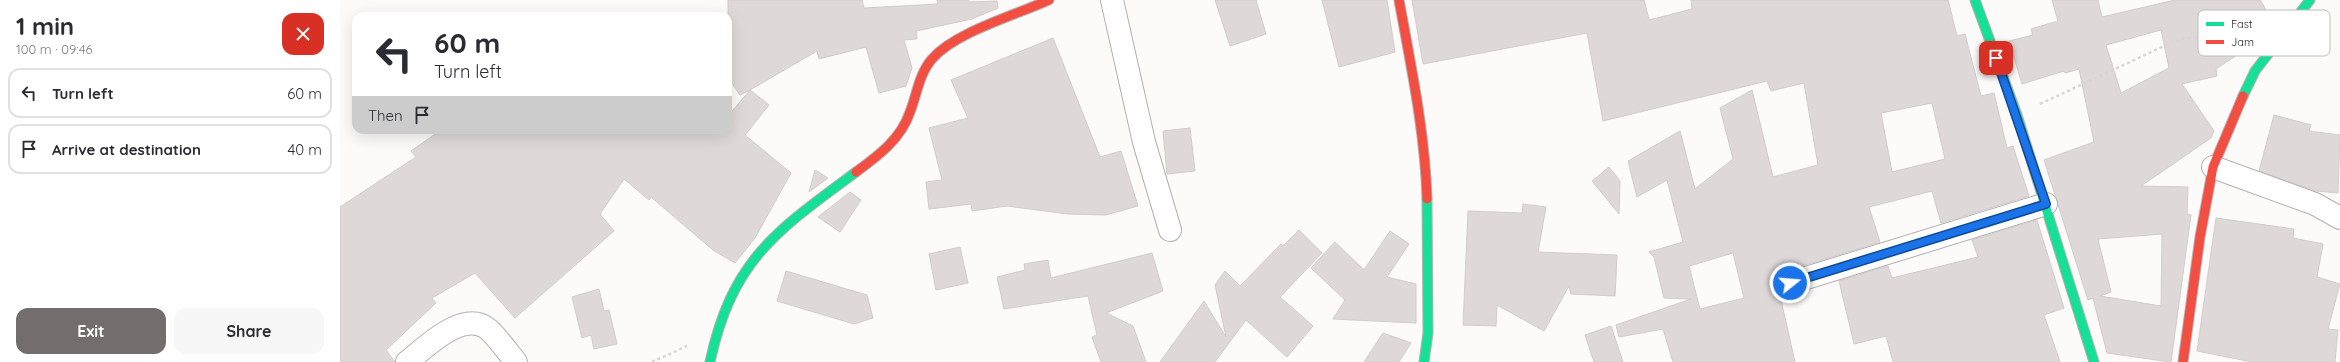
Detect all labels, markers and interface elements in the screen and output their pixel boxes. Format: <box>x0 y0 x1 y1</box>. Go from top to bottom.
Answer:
legend <box>2198 10 2330 56</box>
text: 1 min <box>16 11 74 41</box>
button: close <box>282 13 324 55</box>
text: Fast <box>2231 17 2253 31</box>
text: 60 m <box>434 25 500 60</box>
icon: left <box>368 28 420 80</box>
text: Jam <box>2231 35 2254 49</box>
text: 100 m · 09:46 <box>16 41 93 57</box>
pin <box>1979 41 2013 75</box>
icon: arrive <box>1985 47 2007 69</box>
text: Turn left <box>434 60 502 83</box>
icon: left <box>18 82 40 104</box>
text: Turn left <box>52 84 114 103</box>
text: 60 m <box>287 84 322 103</box>
icon: arrive <box>411 104 433 126</box>
text: Then <box>368 106 403 125</box>
icon: arrive <box>18 138 40 160</box>
text: Arrive at destination <box>52 140 201 159</box>
text: 40 m <box>287 140 322 159</box>
position arrow <box>1769 262 1811 304</box>
button: Exit <box>16 308 166 354</box>
button: Share <box>174 308 324 354</box>

